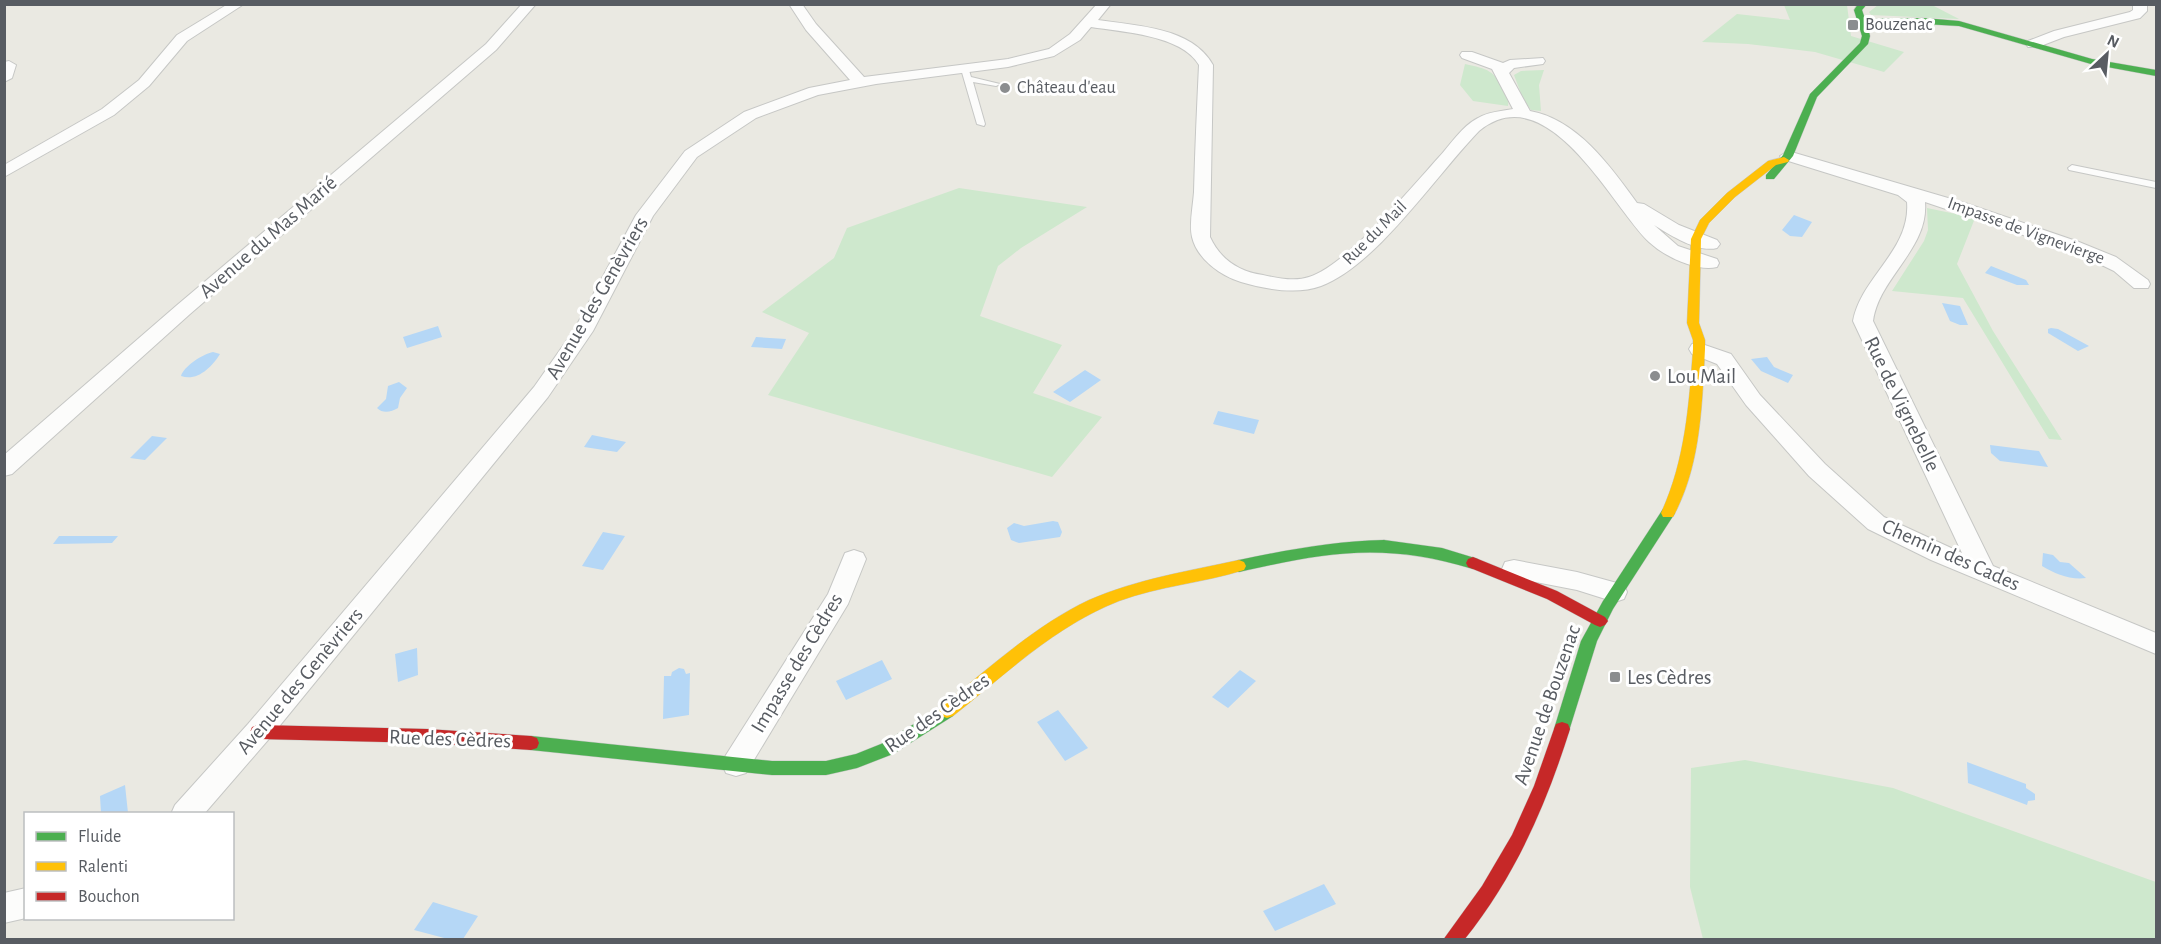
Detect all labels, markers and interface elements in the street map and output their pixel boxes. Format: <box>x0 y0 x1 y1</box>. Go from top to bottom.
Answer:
place label: Bouzenac <box>1865 16 1933 34</box>
marker: Bouzenac <box>1846 18 1860 32</box>
north arrow <box>2077 24 2137 84</box>
text: N <box>2105 32 2122 51</box>
place label: Château d'eau <box>1017 79 1116 97</box>
marker: Château d'eau <box>998 81 1012 95</box>
street label: Avenue du Mas Marié <box>195 172 341 302</box>
street label: Impasse de Vignevierge <box>1945 194 2107 268</box>
street label: Rue du Mail <box>1339 197 1411 269</box>
street label: Avenue des Genèvriers <box>542 213 652 383</box>
street label: Rue de Vignebelle <box>1860 333 1944 475</box>
place label: Lou Mail <box>1667 366 1736 387</box>
marker: Lou Mail <box>1648 369 1662 383</box>
street label: Chemin des Cades <box>1879 515 2023 595</box>
street label: Impasse des Cèdres <box>747 590 847 736</box>
street label: Avenue des Genèvriers <box>233 604 367 758</box>
street label: Avenue de Bouzenac <box>1510 622 1584 788</box>
place label: Les Cèdres <box>1627 667 1712 688</box>
street label: Rue des Cèdres <box>881 669 993 757</box>
marker: Les Cèdres <box>1608 670 1622 684</box>
street label: Rue des Cèdres <box>389 726 511 752</box>
legend <box>24 812 234 920</box>
text: Fluide <box>78 828 121 846</box>
text: Ralenti <box>78 858 128 876</box>
text: Bouchon <box>78 888 140 906</box>

